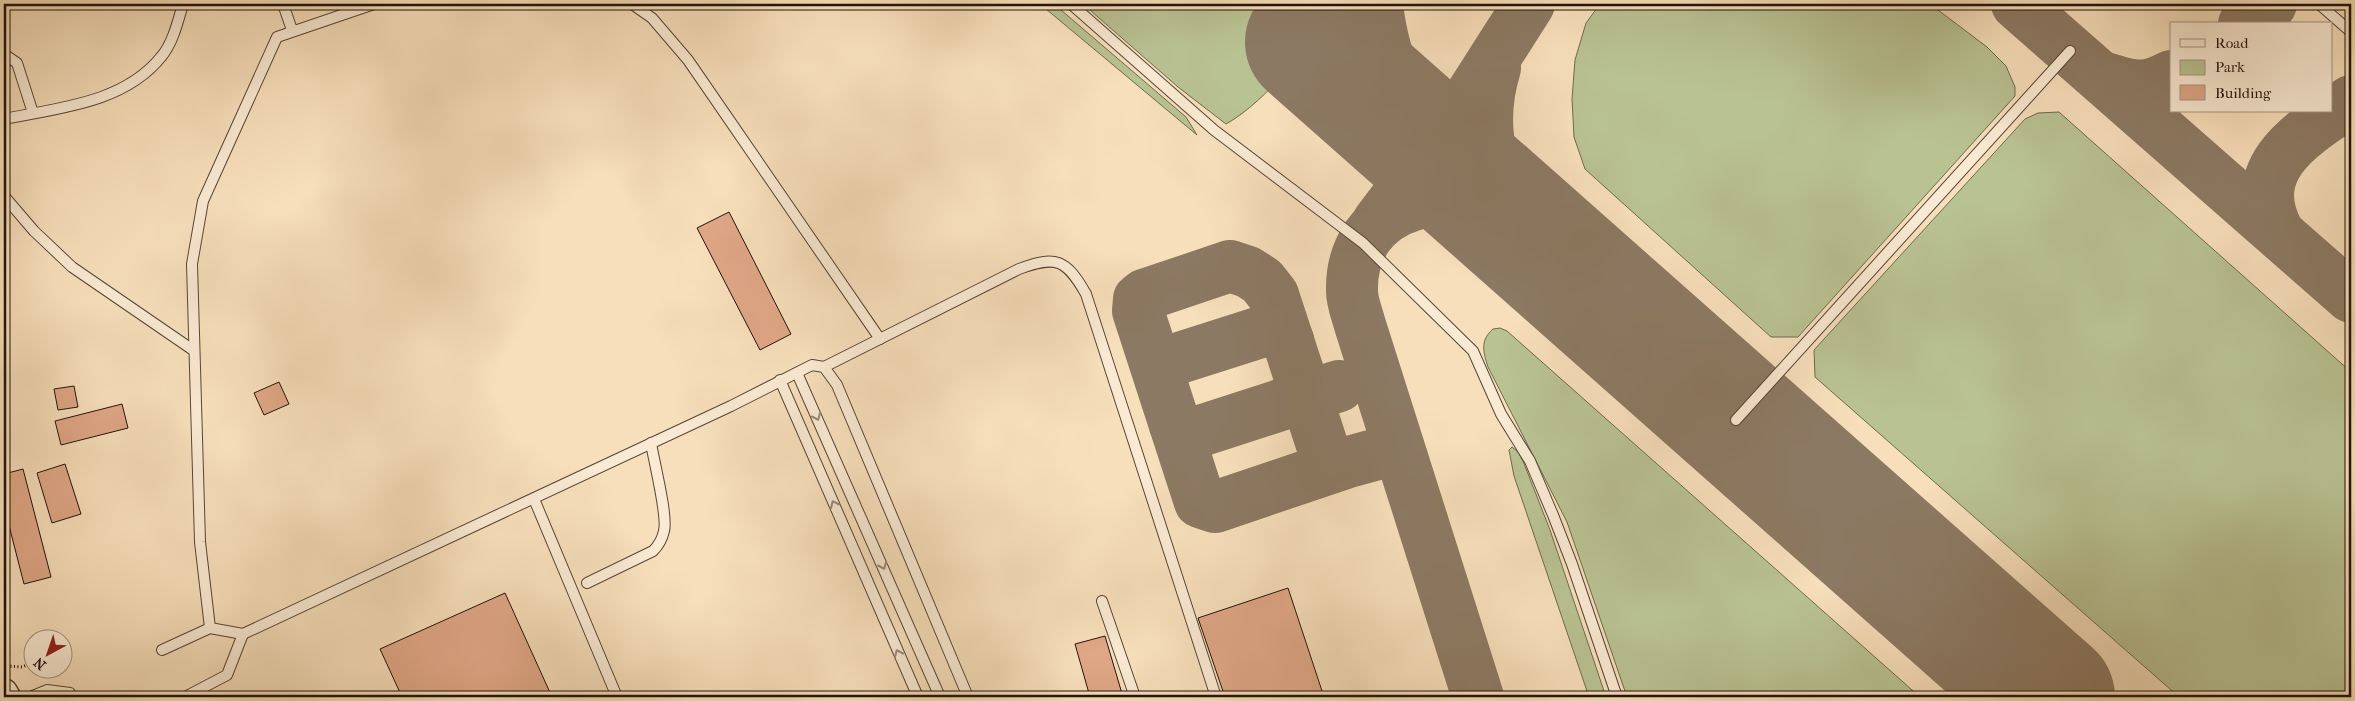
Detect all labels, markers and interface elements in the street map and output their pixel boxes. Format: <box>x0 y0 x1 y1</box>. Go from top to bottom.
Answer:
legend <box>2170 22 2332 112</box>
text: Road <box>2215 34 2249 52</box>
text: Park <box>2215 58 2245 76</box>
text: Building <box>2215 84 2272 102</box>
one-way arrow <box>811 412 821 421</box>
one-way arrow <box>829 500 840 509</box>
one-way arrow <box>876 561 887 570</box>
north arrow <box>22 628 72 678</box>
one-way arrow <box>894 649 905 658</box>
text: N <box>30 653 49 674</box>

